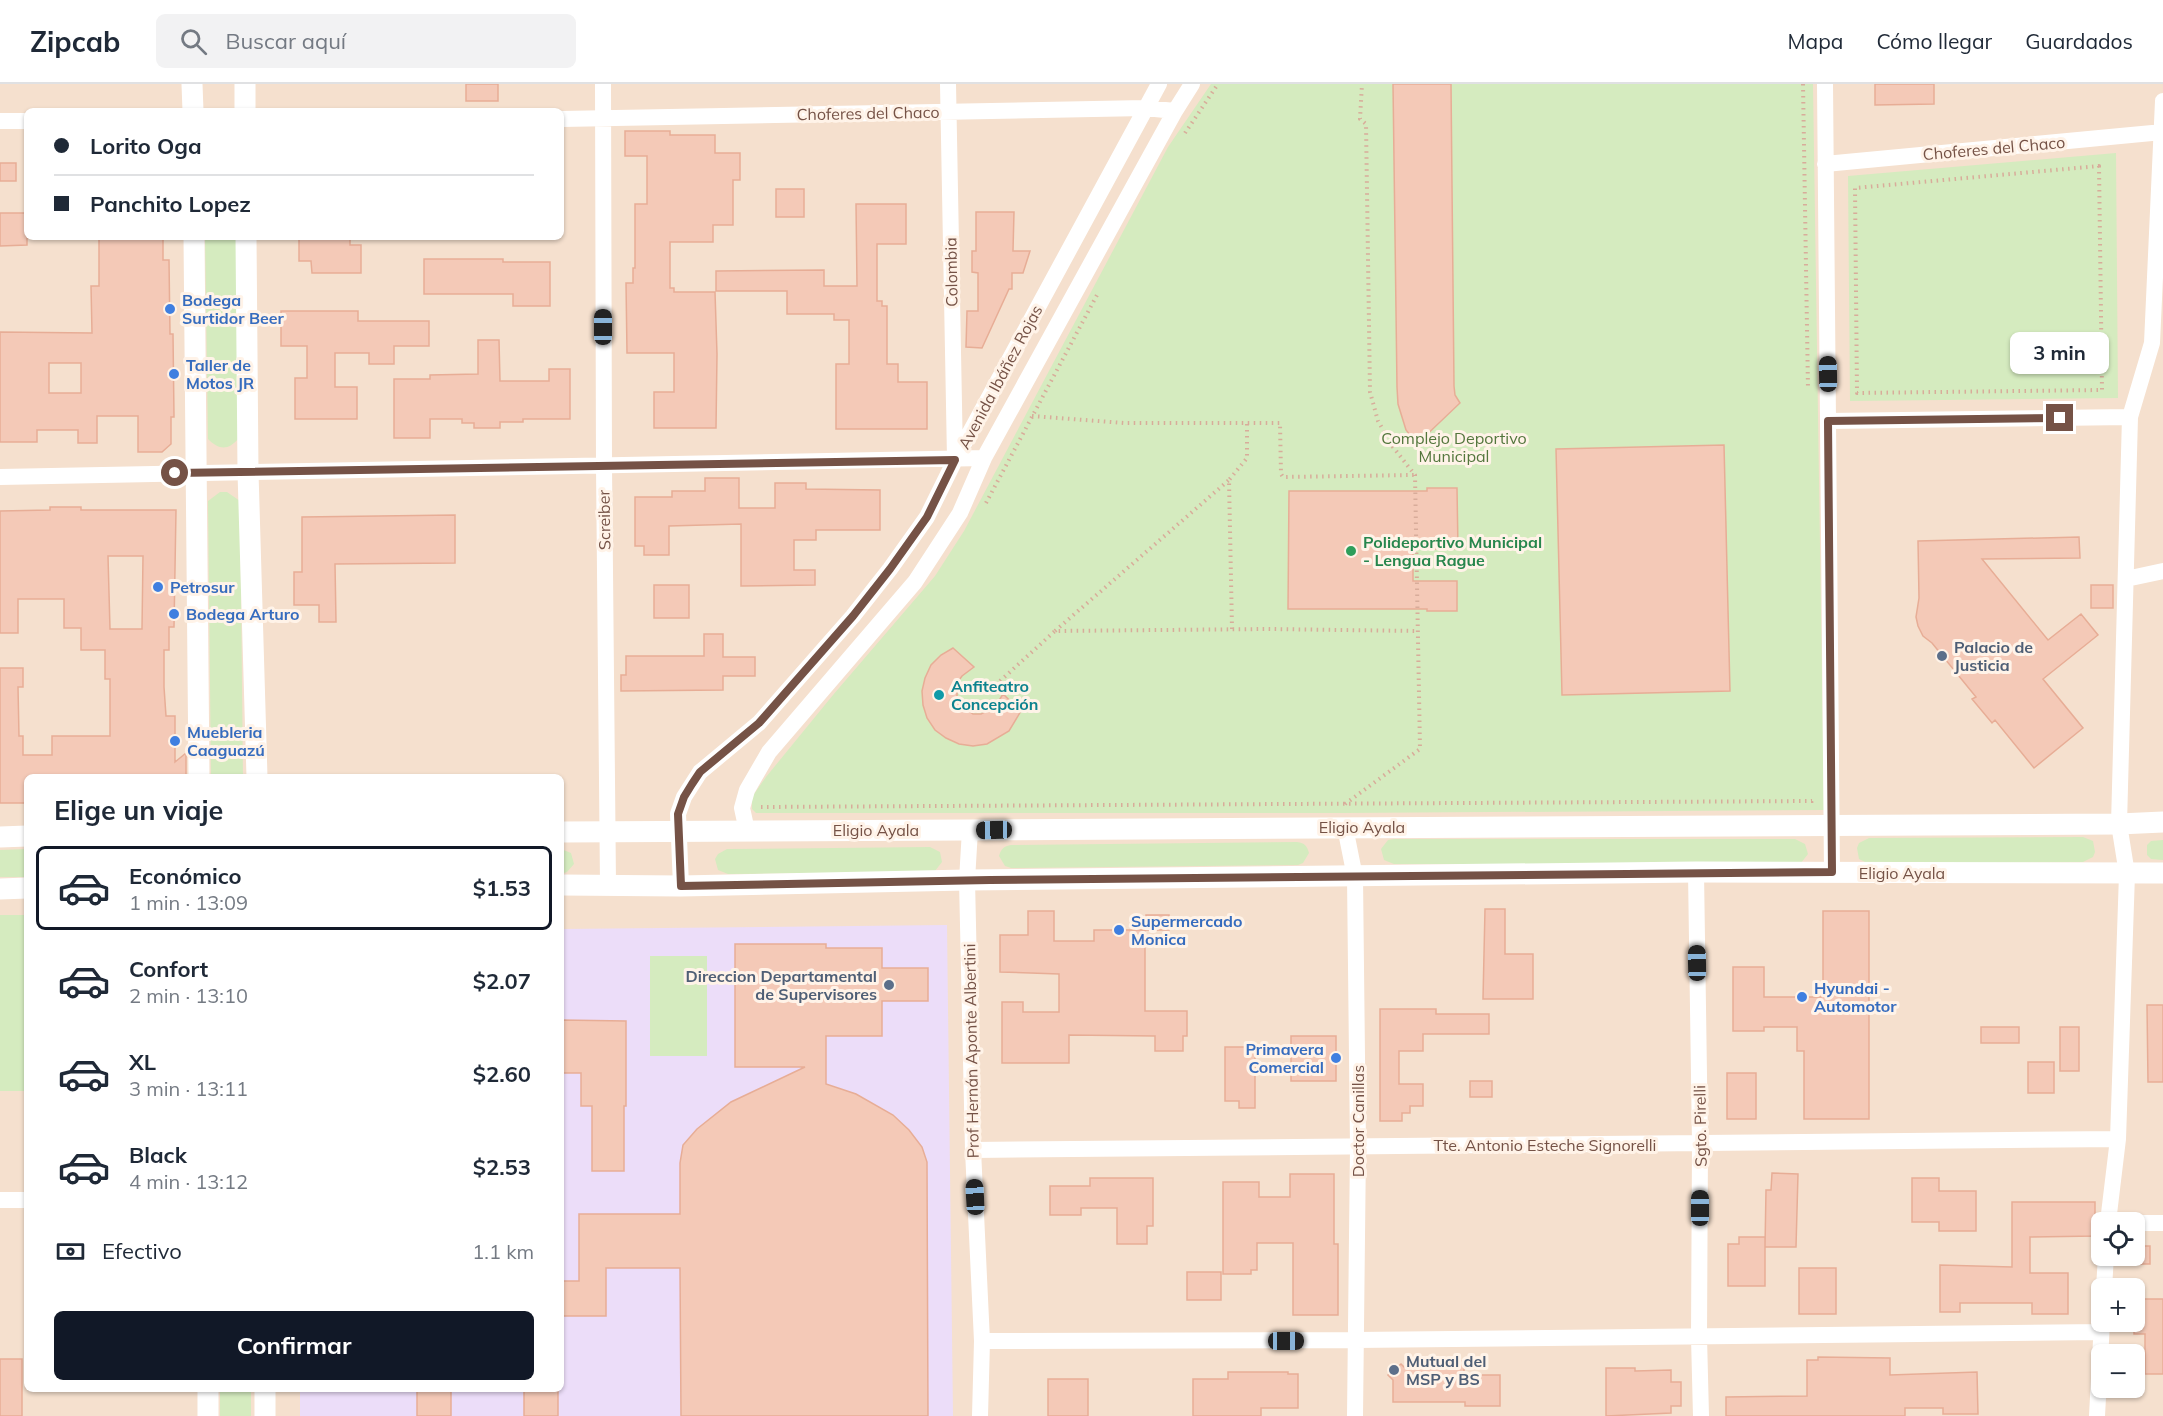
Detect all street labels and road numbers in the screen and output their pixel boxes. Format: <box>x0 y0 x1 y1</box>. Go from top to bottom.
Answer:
street label: Choferes del Chaco <box>796 102 940 124</box>
street label: Choferes del Chaco <box>1922 132 2066 164</box>
street label: Colombia <box>940 237 962 307</box>
street label: Avenida Ibáñez Rojas <box>954 302 1046 452</box>
street label: Screiber <box>593 490 615 550</box>
street label: Eligio Ayala <box>1319 817 1405 837</box>
street label: Eligio Ayala <box>833 820 919 840</box>
street label: Eligio Ayala <box>1859 863 1945 883</box>
street label: Prof Hernán Aponte Albertini <box>959 943 983 1159</box>
street label: Doctor Canillas <box>1348 1065 1368 1177</box>
street label: Sgto. Pirelli <box>1689 1085 1711 1167</box>
street label: Tte. Antonio Esteche Signorelli <box>1434 1135 1656 1155</box>

